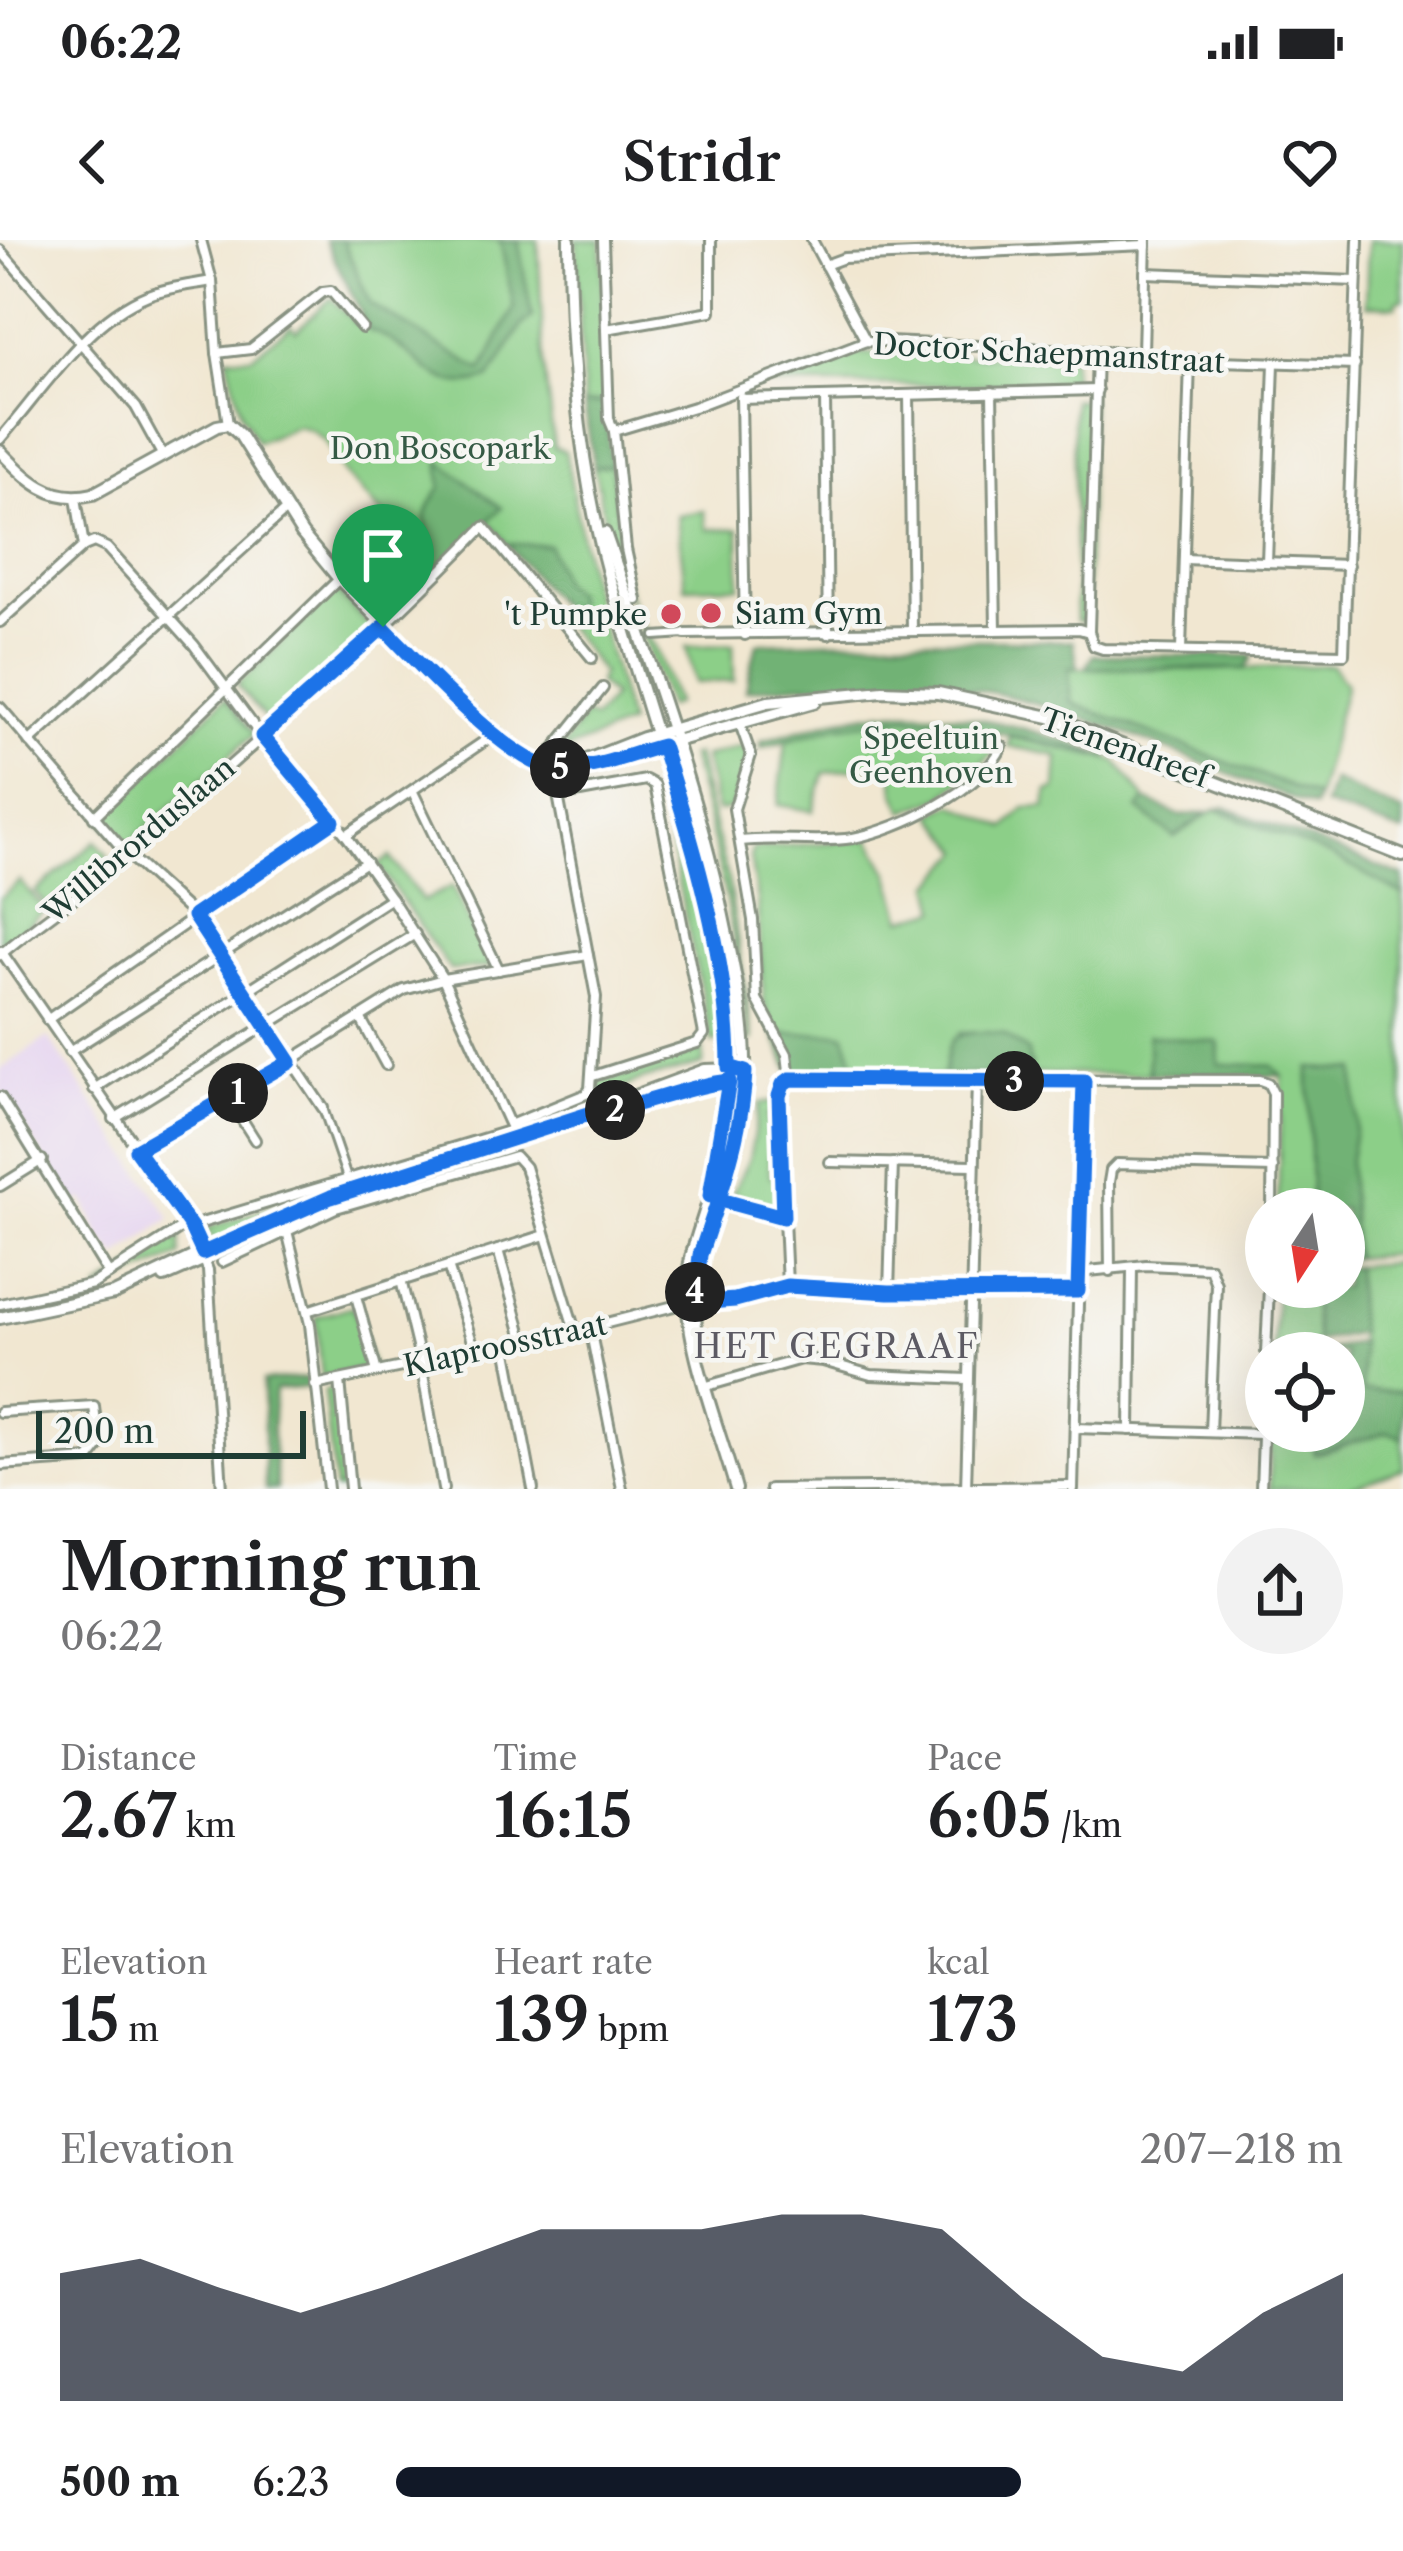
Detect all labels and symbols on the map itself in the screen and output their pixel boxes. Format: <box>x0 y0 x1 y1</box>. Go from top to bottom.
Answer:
street label: Doctor Schaepmanstraat <box>872 325 1226 381</box>
park label: Don Boscopark <box>330 430 552 467</box>
pin <box>332 504 434 627</box>
place label: Siam Gym <box>735 595 883 632</box>
place label: 't Pumpke <box>504 596 647 633</box>
marker: Siam Gym <box>698 600 724 626</box>
marker: 't Pumpke <box>658 601 684 627</box>
street label: Tienendreef <box>1035 700 1218 797</box>
park label: Speeltuin Geenhoven <box>849 720 1013 791</box>
pin: 5 <box>530 738 590 798</box>
street label: Willibrorduslaan <box>35 749 243 932</box>
pin: 3 <box>984 1051 1044 1111</box>
pin: 1 <box>208 1063 268 1123</box>
pin: 2 <box>585 1080 645 1140</box>
north arrow <box>1245 1188 1365 1308</box>
pin: 4 <box>665 1262 725 1322</box>
street label: Klaproosstraat <box>400 1305 610 1385</box>
district label: HET GEGRAAF <box>694 1326 981 1367</box>
scale bar <box>36 1405 306 1458</box>

